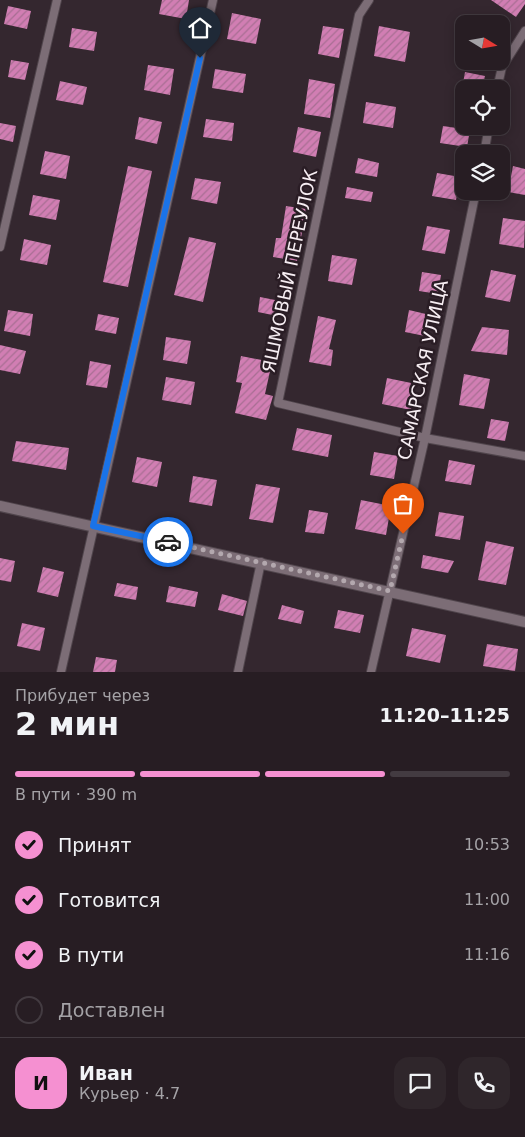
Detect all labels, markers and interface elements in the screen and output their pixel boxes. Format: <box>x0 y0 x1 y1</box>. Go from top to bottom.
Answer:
pin <box>179 7 221 58</box>
icon: home <box>186 14 214 42</box>
north arrow <box>455 15 510 70</box>
map controls <box>455 15 510 200</box>
button: locate <box>455 80 510 135</box>
button: layers <box>455 145 510 200</box>
street label: ЯШМОВЫЙ ПЕРЕУЛОК <box>258 167 321 375</box>
street label: САМАРСКАЯ УЛИЦА <box>393 277 452 462</box>
pin <box>382 483 424 534</box>
icon: bag <box>389 490 417 518</box>
courier <box>143 517 193 567</box>
icon: car <box>154 528 182 556</box>
text: Прибудет через <box>15 686 150 705</box>
text: 11:20–11:25 <box>380 704 510 726</box>
text: 2 мин <box>15 705 119 743</box>
text: В пути · 390 m <box>15 785 137 804</box>
icon: check <box>15 831 43 859</box>
text: Принят <box>58 834 132 856</box>
text: 10:53 <box>464 835 510 854</box>
icon: check <box>15 886 43 914</box>
text: Готовится <box>58 889 160 911</box>
text: 11:00 <box>464 890 510 909</box>
icon: check <box>15 941 43 969</box>
text: В пути <box>58 944 124 966</box>
text: 11:16 <box>464 945 510 964</box>
text: Доставлен <box>58 999 165 1021</box>
button: chat <box>394 1057 446 1109</box>
button: phone <box>458 1057 510 1109</box>
text: Иван <box>79 1062 133 1084</box>
text: И <box>33 1072 49 1094</box>
text: Курьер · 4.7 <box>79 1084 180 1103</box>

